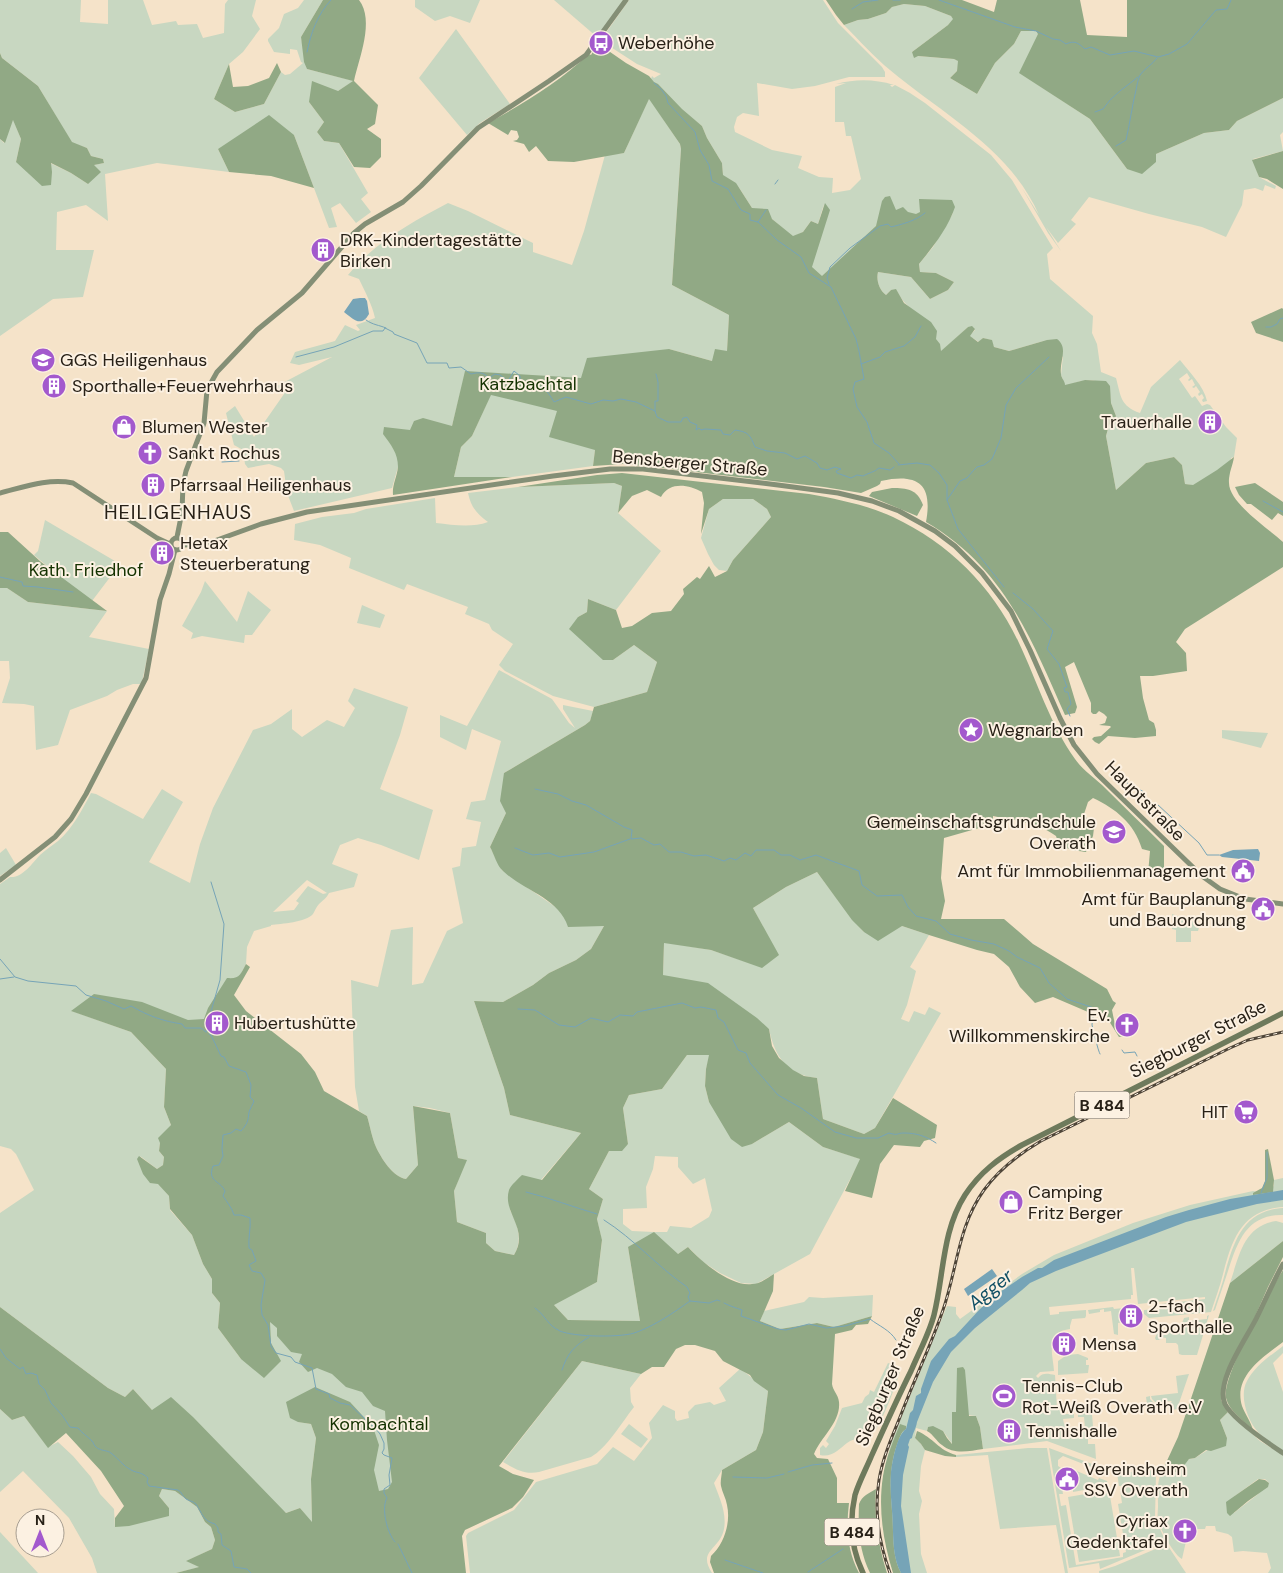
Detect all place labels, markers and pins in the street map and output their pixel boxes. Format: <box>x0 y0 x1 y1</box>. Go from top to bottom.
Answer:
bus stop icon: Weberhöhe <box>588 30 614 56</box>
place label: Weberhöhe <box>618 31 714 55</box>
place label: DRK-Kindertagestätte Birken <box>340 228 522 273</box>
building icon: DRK-Kindertagestätte Birken <box>310 237 336 263</box>
school or university icon: GGS Heiligenhaus <box>30 347 56 373</box>
place label: GGS Heiligenhaus <box>60 348 207 372</box>
building icon: Sporthalle+Feuerwehrhaus <box>41 373 67 399</box>
place label: Sporthalle+Feuerwehrhaus <box>72 374 293 398</box>
building icon: Trauerhalle <box>1197 409 1223 435</box>
place label: Trauerhalle <box>1101 410 1192 434</box>
shop icon: Blumen Wester <box>111 414 137 440</box>
place label: Blumen Wester <box>142 415 268 439</box>
church icon: Sankt Rochus <box>137 440 163 466</box>
place label: Sankt Rochus <box>168 441 280 465</box>
building icon: Pfarrsaal Heiligenhaus <box>140 472 166 498</box>
place label: Pfarrsaal Heiligenhaus <box>170 473 352 497</box>
place label: Hetax Steuerberatung <box>180 531 310 576</box>
building icon: Hetax Steuerberatung <box>149 540 175 566</box>
place icon: Wegnarben <box>958 717 984 743</box>
place label: Wegnarben <box>988 718 1083 742</box>
place label: Gemeinschaftsgrundschule Overath <box>867 810 1096 855</box>
school or university icon: Gemeinschaftsgrundschule Overath <box>1101 819 1127 845</box>
public building icon: Amt für Immobilienmanagement <box>1230 858 1256 884</box>
place label: Amt für Immobilienmanagement <box>957 859 1226 883</box>
place label: Amt für Bauplanung und Bauordnung <box>1081 887 1246 932</box>
public building icon: Amt für Bauplanung und Bauordnung <box>1250 896 1276 922</box>
place label: Ev. Willkommenskirche <box>949 1003 1110 1048</box>
building icon: Hubertushütte <box>204 1010 230 1036</box>
place label: Hubertushütte <box>234 1011 356 1035</box>
church icon: Ev. Willkommenskirche <box>1114 1012 1140 1038</box>
supermarket icon: HIT <box>1233 1099 1259 1125</box>
place label: HIT <box>1201 1100 1228 1124</box>
place label: Camping Fritz Berger <box>1028 1180 1123 1225</box>
shop icon: Camping Fritz Berger <box>998 1189 1024 1215</box>
place label: 2-fach Sporthalle <box>1148 1294 1233 1339</box>
building icon: 2-fach Sporthalle <box>1118 1303 1144 1329</box>
building icon: Mensa <box>1051 1331 1077 1357</box>
place label: Mensa <box>1082 1332 1137 1356</box>
place label: Tennis-Club Rot-Weiß Overath e.V <box>1022 1374 1202 1419</box>
sports icon: Tennis-Club Rot-Weiß Overath e.V <box>991 1383 1017 1409</box>
building icon: Tennishalle <box>996 1418 1022 1444</box>
place label: Tennishalle <box>1026 1419 1117 1443</box>
place label: Vereinsheim SSV Overath <box>1084 1457 1188 1502</box>
public building icon: Vereinsheim SSV Overath <box>1054 1466 1080 1492</box>
place label: Cyriax Gedenktafel <box>1066 1509 1168 1554</box>
church icon: Cyriax Gedenktafel <box>1172 1518 1198 1544</box>

